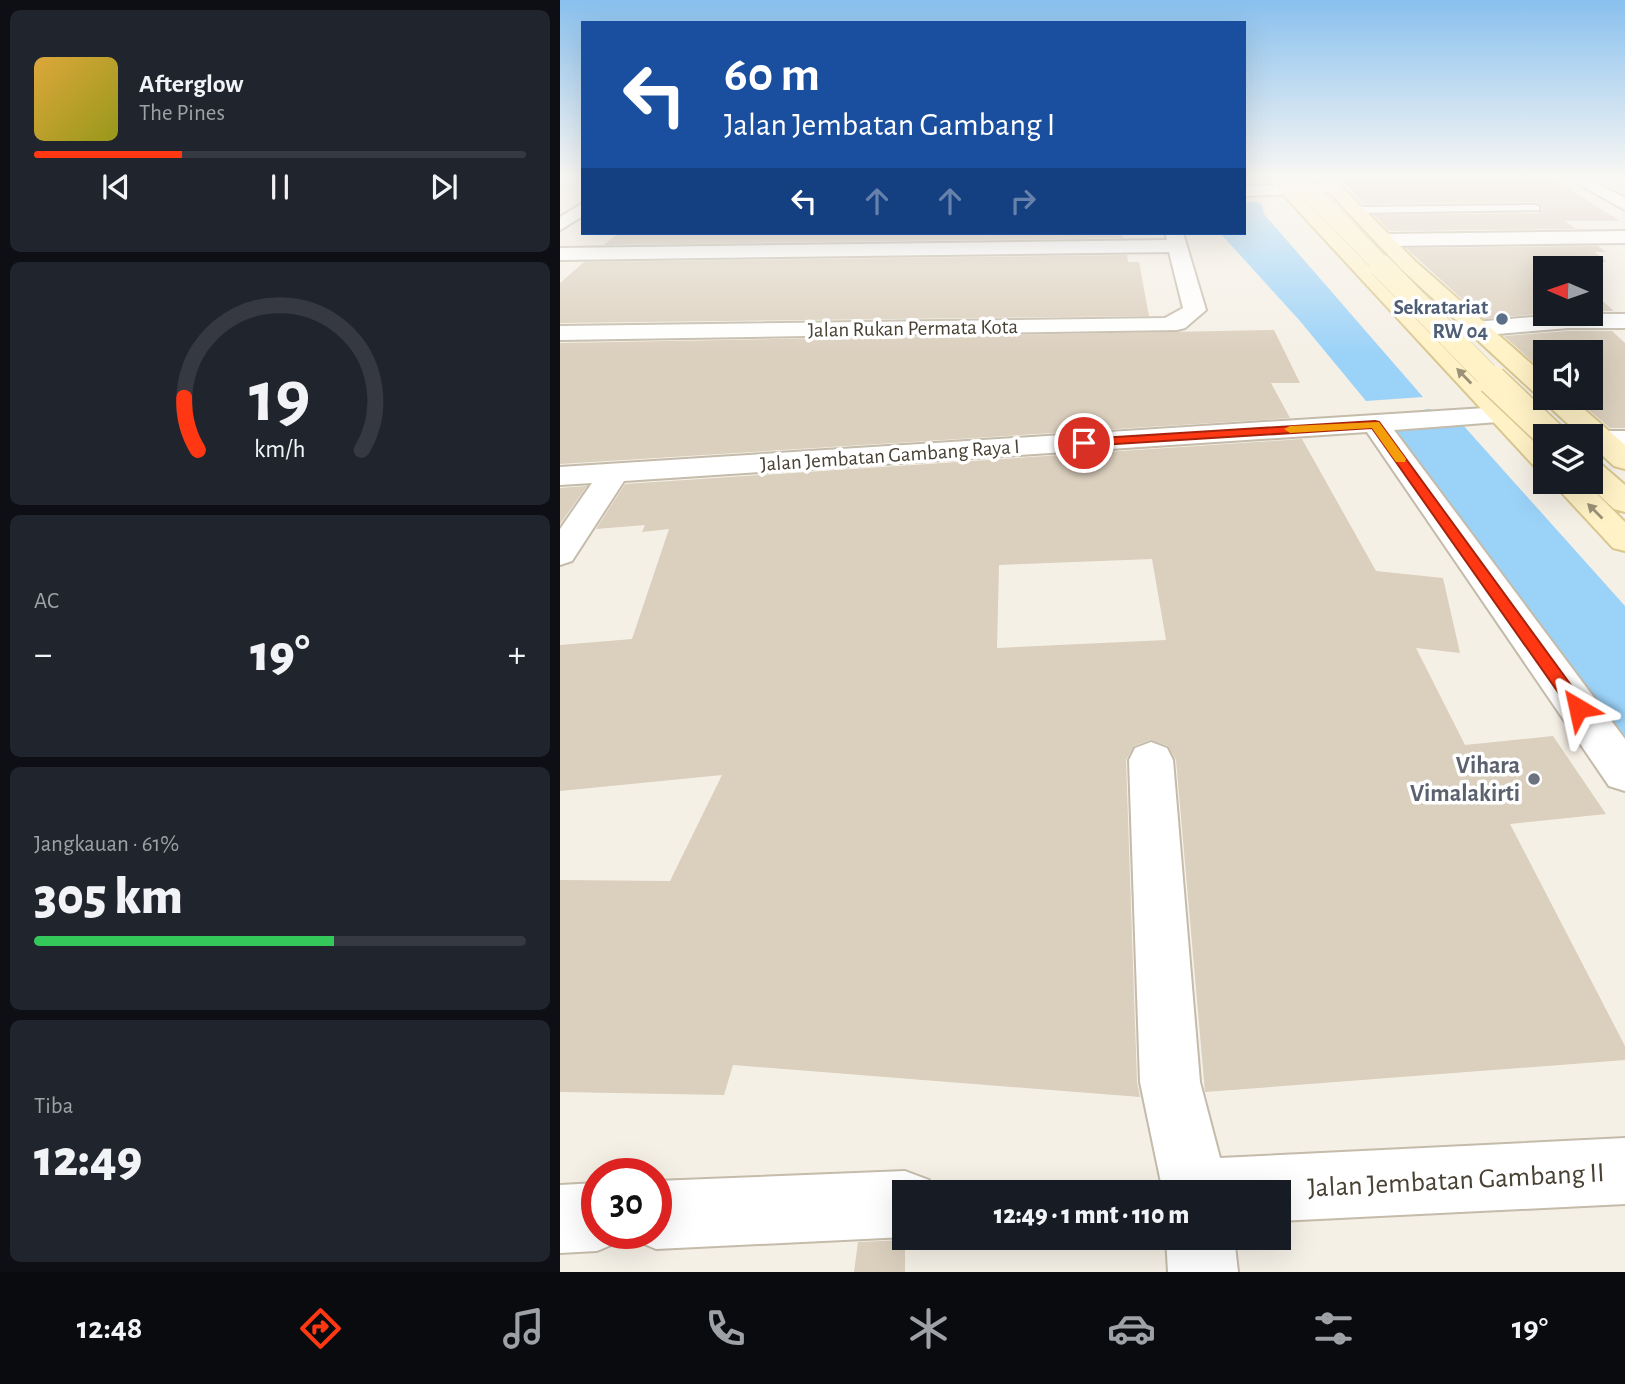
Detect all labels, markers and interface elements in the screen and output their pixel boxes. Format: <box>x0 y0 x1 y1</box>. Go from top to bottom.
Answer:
icon: left <box>609 49 700 140</box>
text: 60 m <box>724 51 820 100</box>
text: Afterglow <box>139 71 243 97</box>
text: The Pines <box>139 102 225 125</box>
text: Jalan Jembatan Gambang I <box>724 109 1055 141</box>
icon: previous <box>97 168 135 206</box>
icon: pause <box>261 168 299 206</box>
icon: next <box>425 168 463 206</box>
icon: left <box>785 182 823 220</box>
icon: ahead <box>858 182 896 220</box>
icon: ahead <box>931 182 969 220</box>
icon: right <box>1004 182 1042 220</box>
north arrow <box>1533 256 1603 326</box>
map controls <box>1533 256 1603 494</box>
place label: Sekratariat RW 04 <box>1393 297 1488 342</box>
marker: Sekratariat RW 04 <box>1494 311 1510 327</box>
street label: Jalan Rukan Permata Kota <box>808 316 1019 341</box>
button: sound <box>1533 340 1603 410</box>
text: 19 <box>249 362 311 435</box>
one-way arrow <box>1456 368 1472 385</box>
pin <box>1054 413 1114 473</box>
icon: arrive <box>1065 424 1103 462</box>
button: layers <box>1533 424 1603 494</box>
text: km/h <box>254 436 306 461</box>
street label: Jalan Jembatan Gambang Raya I <box>760 436 1020 475</box>
one-way arrow <box>1587 503 1604 520</box>
text: AC <box>34 590 59 613</box>
text: 19° <box>250 628 310 680</box>
text: − <box>34 636 52 674</box>
text: + <box>508 636 526 674</box>
position arrow <box>1541 671 1615 745</box>
place label: Vihara Vimalakirti <box>1410 754 1520 806</box>
marker: Vihara Vimalakirti <box>1526 771 1542 787</box>
text: Jangkauan · 61% <box>34 833 179 856</box>
text: 305 km <box>34 871 183 923</box>
text: Tiba <box>34 1095 73 1118</box>
text: 12:49 <box>34 1133 142 1185</box>
speed limit sign: 30 <box>581 1158 672 1249</box>
street label: Jalan Jembatan Gambang II <box>1307 1159 1605 1203</box>
text: 12:49 · 1 mnt · 110 m <box>994 1202 1189 1228</box>
icon: directions <box>296 1304 345 1353</box>
icon: music <box>499 1304 548 1353</box>
icon: phone <box>701 1304 750 1353</box>
icon: climate <box>904 1304 953 1353</box>
icon: car <box>1107 1304 1156 1353</box>
icon: filters <box>1309 1304 1358 1353</box>
text: 12:48 <box>77 1312 143 1344</box>
text: 19° <box>1512 1312 1548 1344</box>

